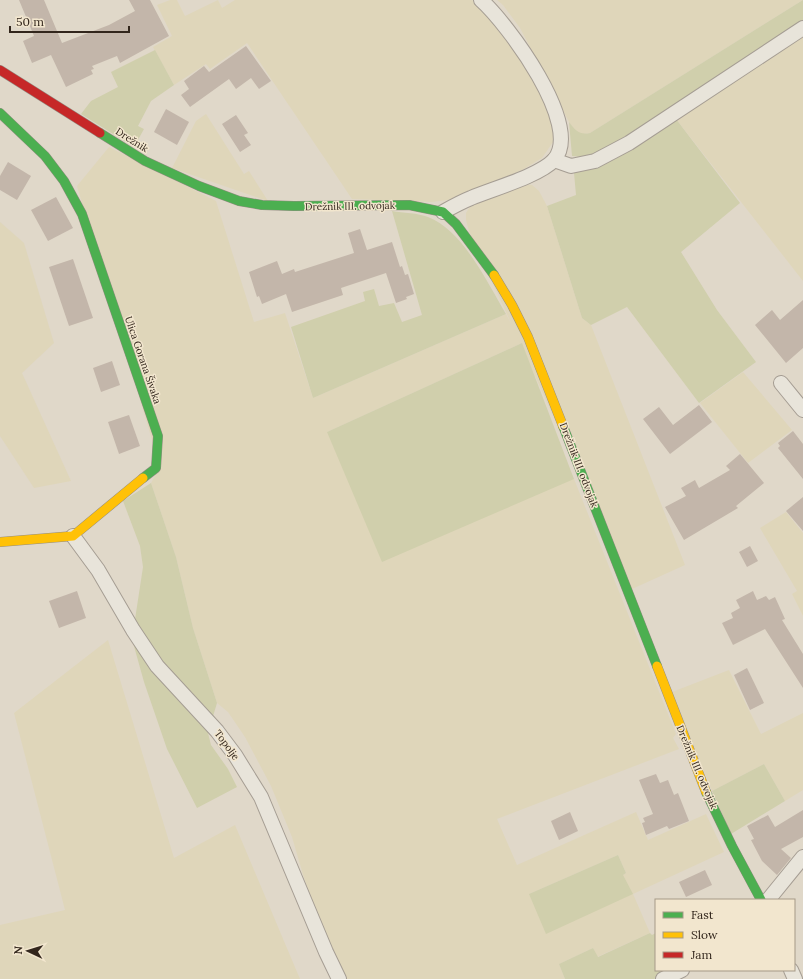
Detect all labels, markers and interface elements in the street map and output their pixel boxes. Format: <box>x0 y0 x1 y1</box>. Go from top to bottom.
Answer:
scale bar <box>10 8 129 34</box>
text: 50 m <box>16 14 44 29</box>
street label: Drežnik <box>113 125 151 155</box>
street label: Drežnik III. odvojak <box>305 199 396 213</box>
street label: Ulica Gorana Šivaka <box>122 314 164 406</box>
street label: Drežnik III. odvojak <box>557 421 601 510</box>
street label: Drežnik III. odvojak <box>673 723 721 812</box>
street label: Topolje <box>212 727 243 763</box>
legend <box>655 899 795 971</box>
text: Fast <box>691 907 714 922</box>
text: Slow <box>691 927 718 942</box>
north arrow <box>8 931 48 971</box>
text: N <box>11 945 25 955</box>
text: Jam <box>690 947 712 962</box>

